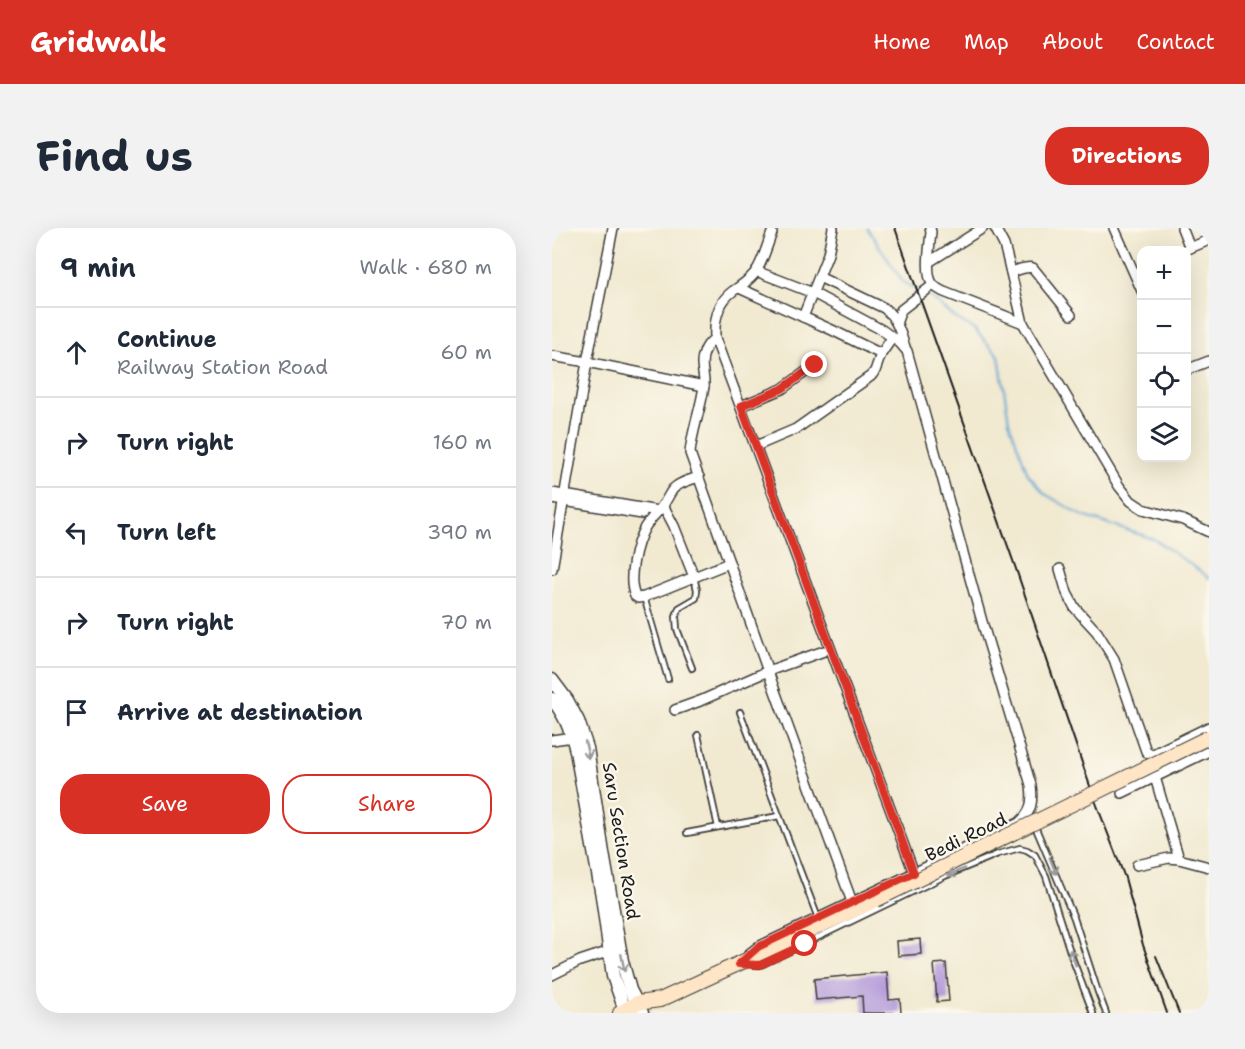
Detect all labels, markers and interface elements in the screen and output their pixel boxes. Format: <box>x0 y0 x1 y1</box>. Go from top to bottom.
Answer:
text: Gridwalk <box>30 23 167 61</box>
text: Home <box>873 28 931 56</box>
text: Map <box>964 28 1009 56</box>
text: About <box>1042 28 1103 56</box>
text: Contact <box>1136 28 1215 56</box>
button: Directions <box>1045 127 1209 185</box>
text: Find us <box>36 128 193 184</box>
map controls <box>1137 246 1191 462</box>
button: + <box>1137 246 1191 300</box>
text: 9 min <box>60 250 136 285</box>
text: Walk · 680 m <box>360 254 492 280</box>
button: − <box>1137 300 1191 354</box>
text: Continue <box>117 325 217 354</box>
icon: ahead <box>60 336 93 369</box>
text: 60 m <box>440 339 492 365</box>
route end <box>801 351 827 377</box>
text: Railway Station Road <box>117 354 328 380</box>
button: locate <box>1137 354 1191 408</box>
button: layers <box>1137 408 1191 462</box>
icon: right <box>60 426 93 459</box>
text: Turn right <box>117 428 234 457</box>
text: 160 m <box>433 429 492 455</box>
icon: left <box>60 516 93 549</box>
text: Turn left <box>117 518 216 547</box>
text: 390 m <box>427 519 492 545</box>
icon: right <box>60 606 93 639</box>
text: Turn right <box>117 608 234 637</box>
text: 70 m <box>440 609 492 635</box>
icon: arrive <box>60 696 93 729</box>
text: Arrive at destination <box>117 698 363 727</box>
one-way arrow <box>582 740 593 759</box>
street label: Saru Section Road <box>597 761 645 921</box>
button: Save <box>60 774 270 834</box>
button: Share <box>282 774 492 834</box>
street label: Bedi Road <box>921 807 1011 867</box>
one-way arrow <box>1048 857 1059 875</box>
one-way arrow <box>947 867 966 878</box>
route start <box>791 930 817 956</box>
one-way arrow <box>1066 949 1077 968</box>
one-way arrow <box>618 953 629 972</box>

